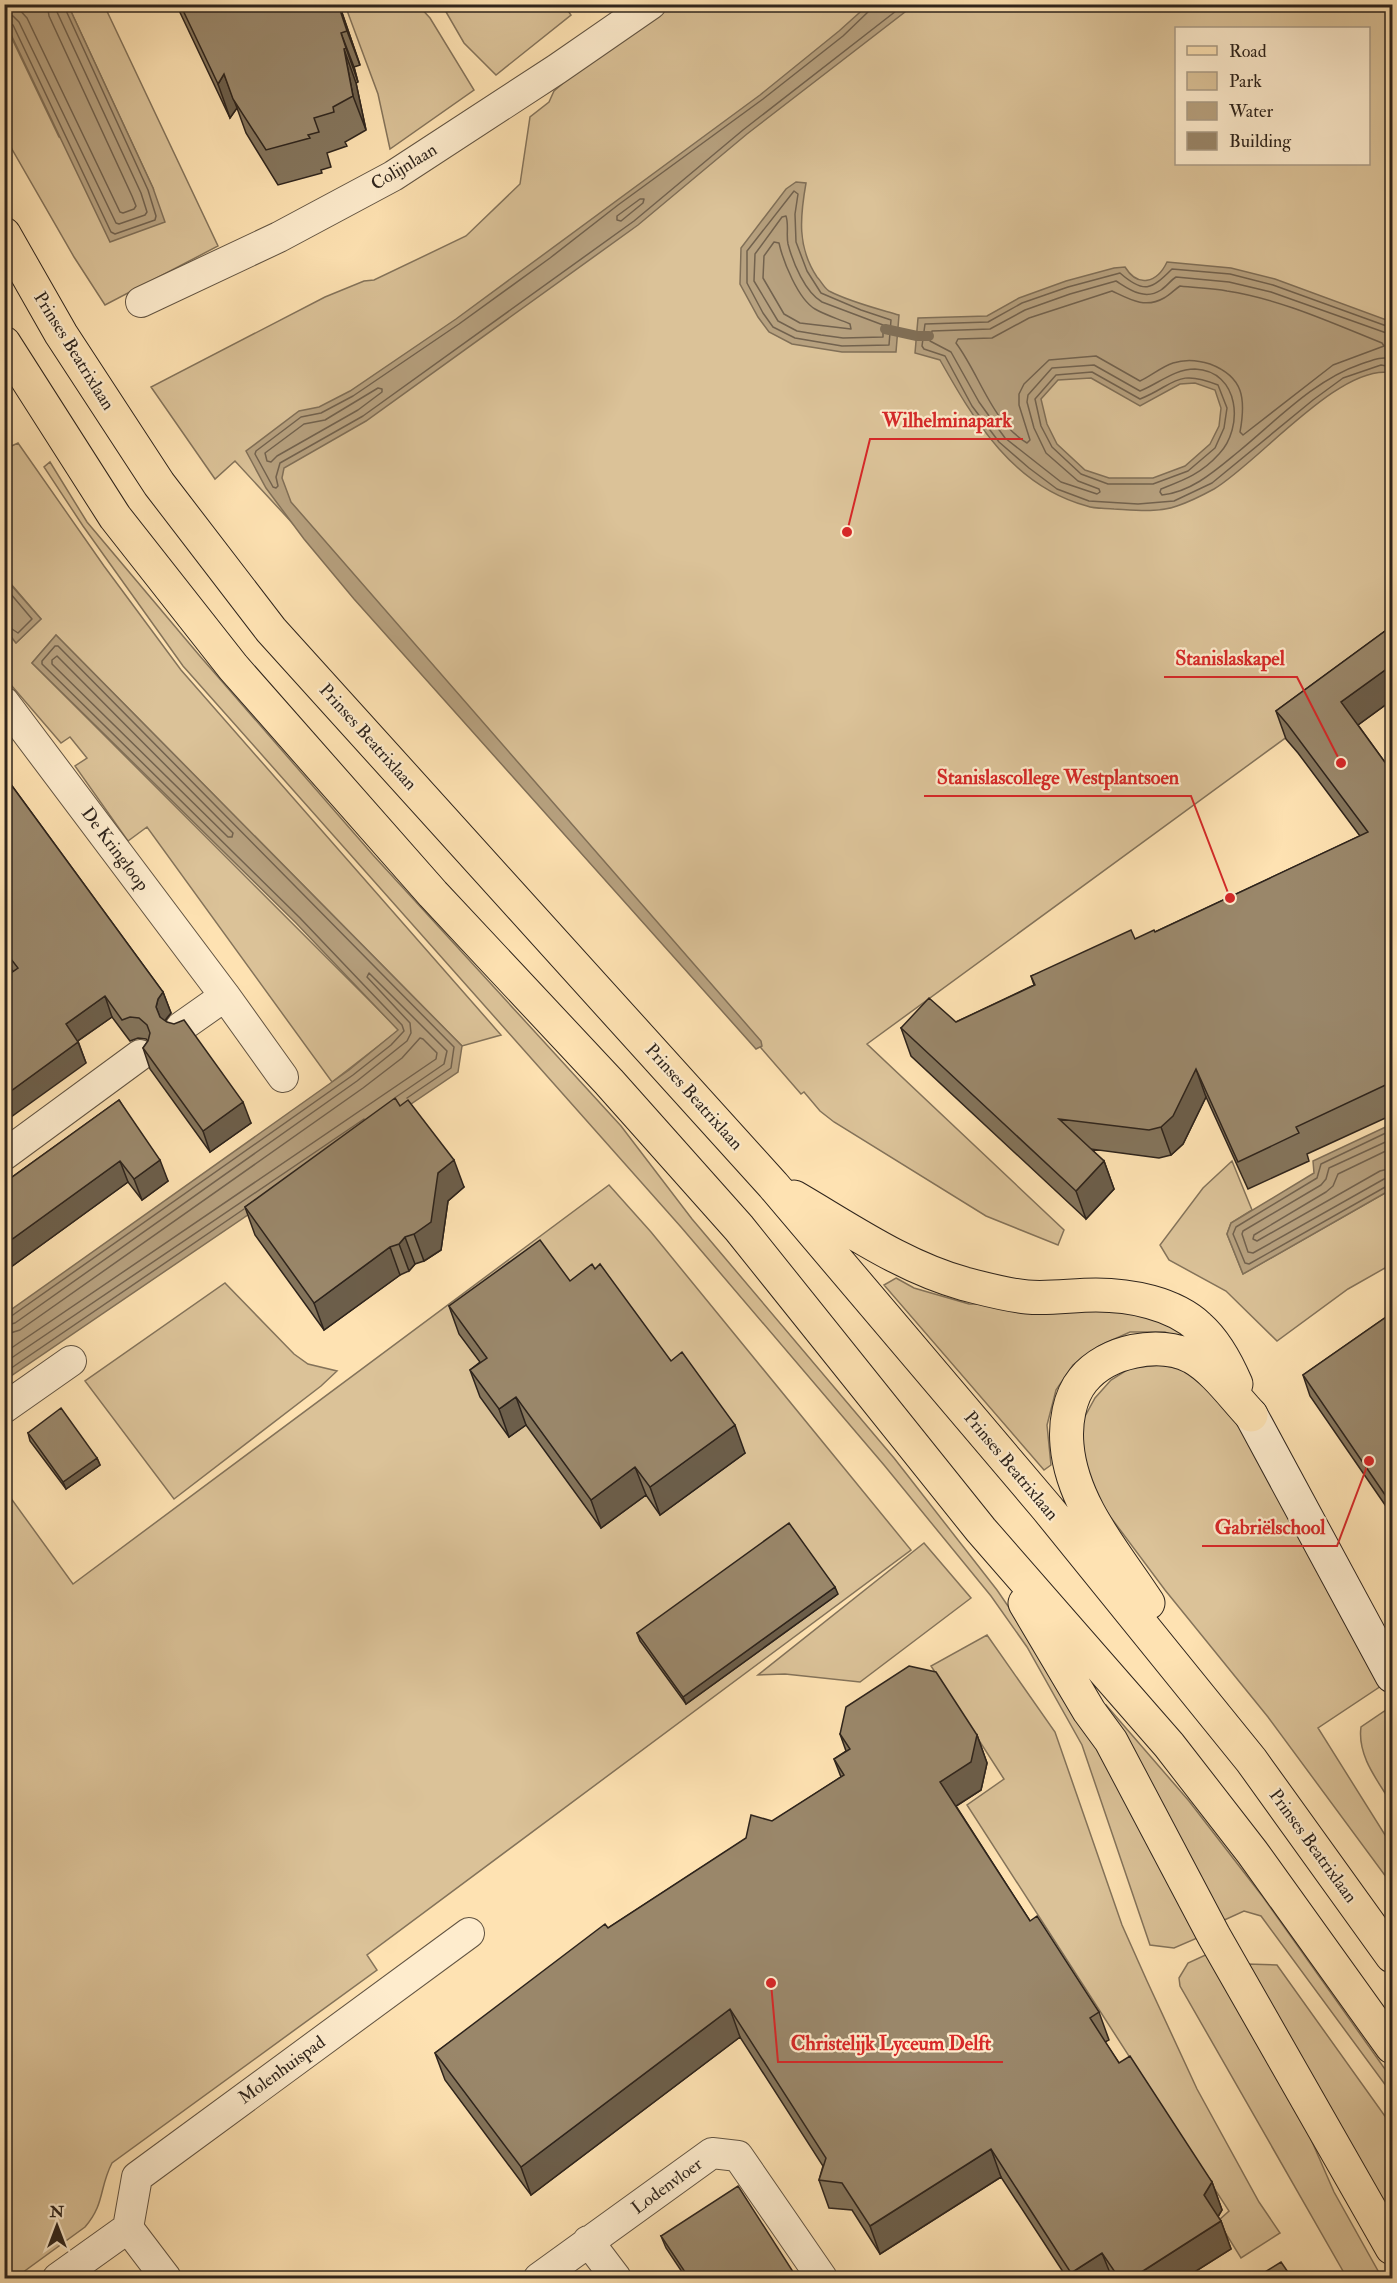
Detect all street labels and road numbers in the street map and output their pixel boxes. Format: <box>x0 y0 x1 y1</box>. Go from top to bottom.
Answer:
street label: Colijnlaan <box>367 138 441 196</box>
street label: Prinses Beatrixlaan <box>28 287 120 415</box>
street label: Prinses Beatrixlaan <box>314 679 422 795</box>
street label: De Kringloop <box>76 802 154 896</box>
street label: Prinses Beatrixlaan <box>640 1039 748 1155</box>
street label: Prinses Beatrixlaan <box>959 1407 1063 1525</box>
street label: Prinses Beatrixlaan <box>1264 1784 1362 1908</box>
street label: Molenhuispad <box>234 2031 330 2109</box>
street label: Lodenvloer <box>627 2152 707 2219</box>

